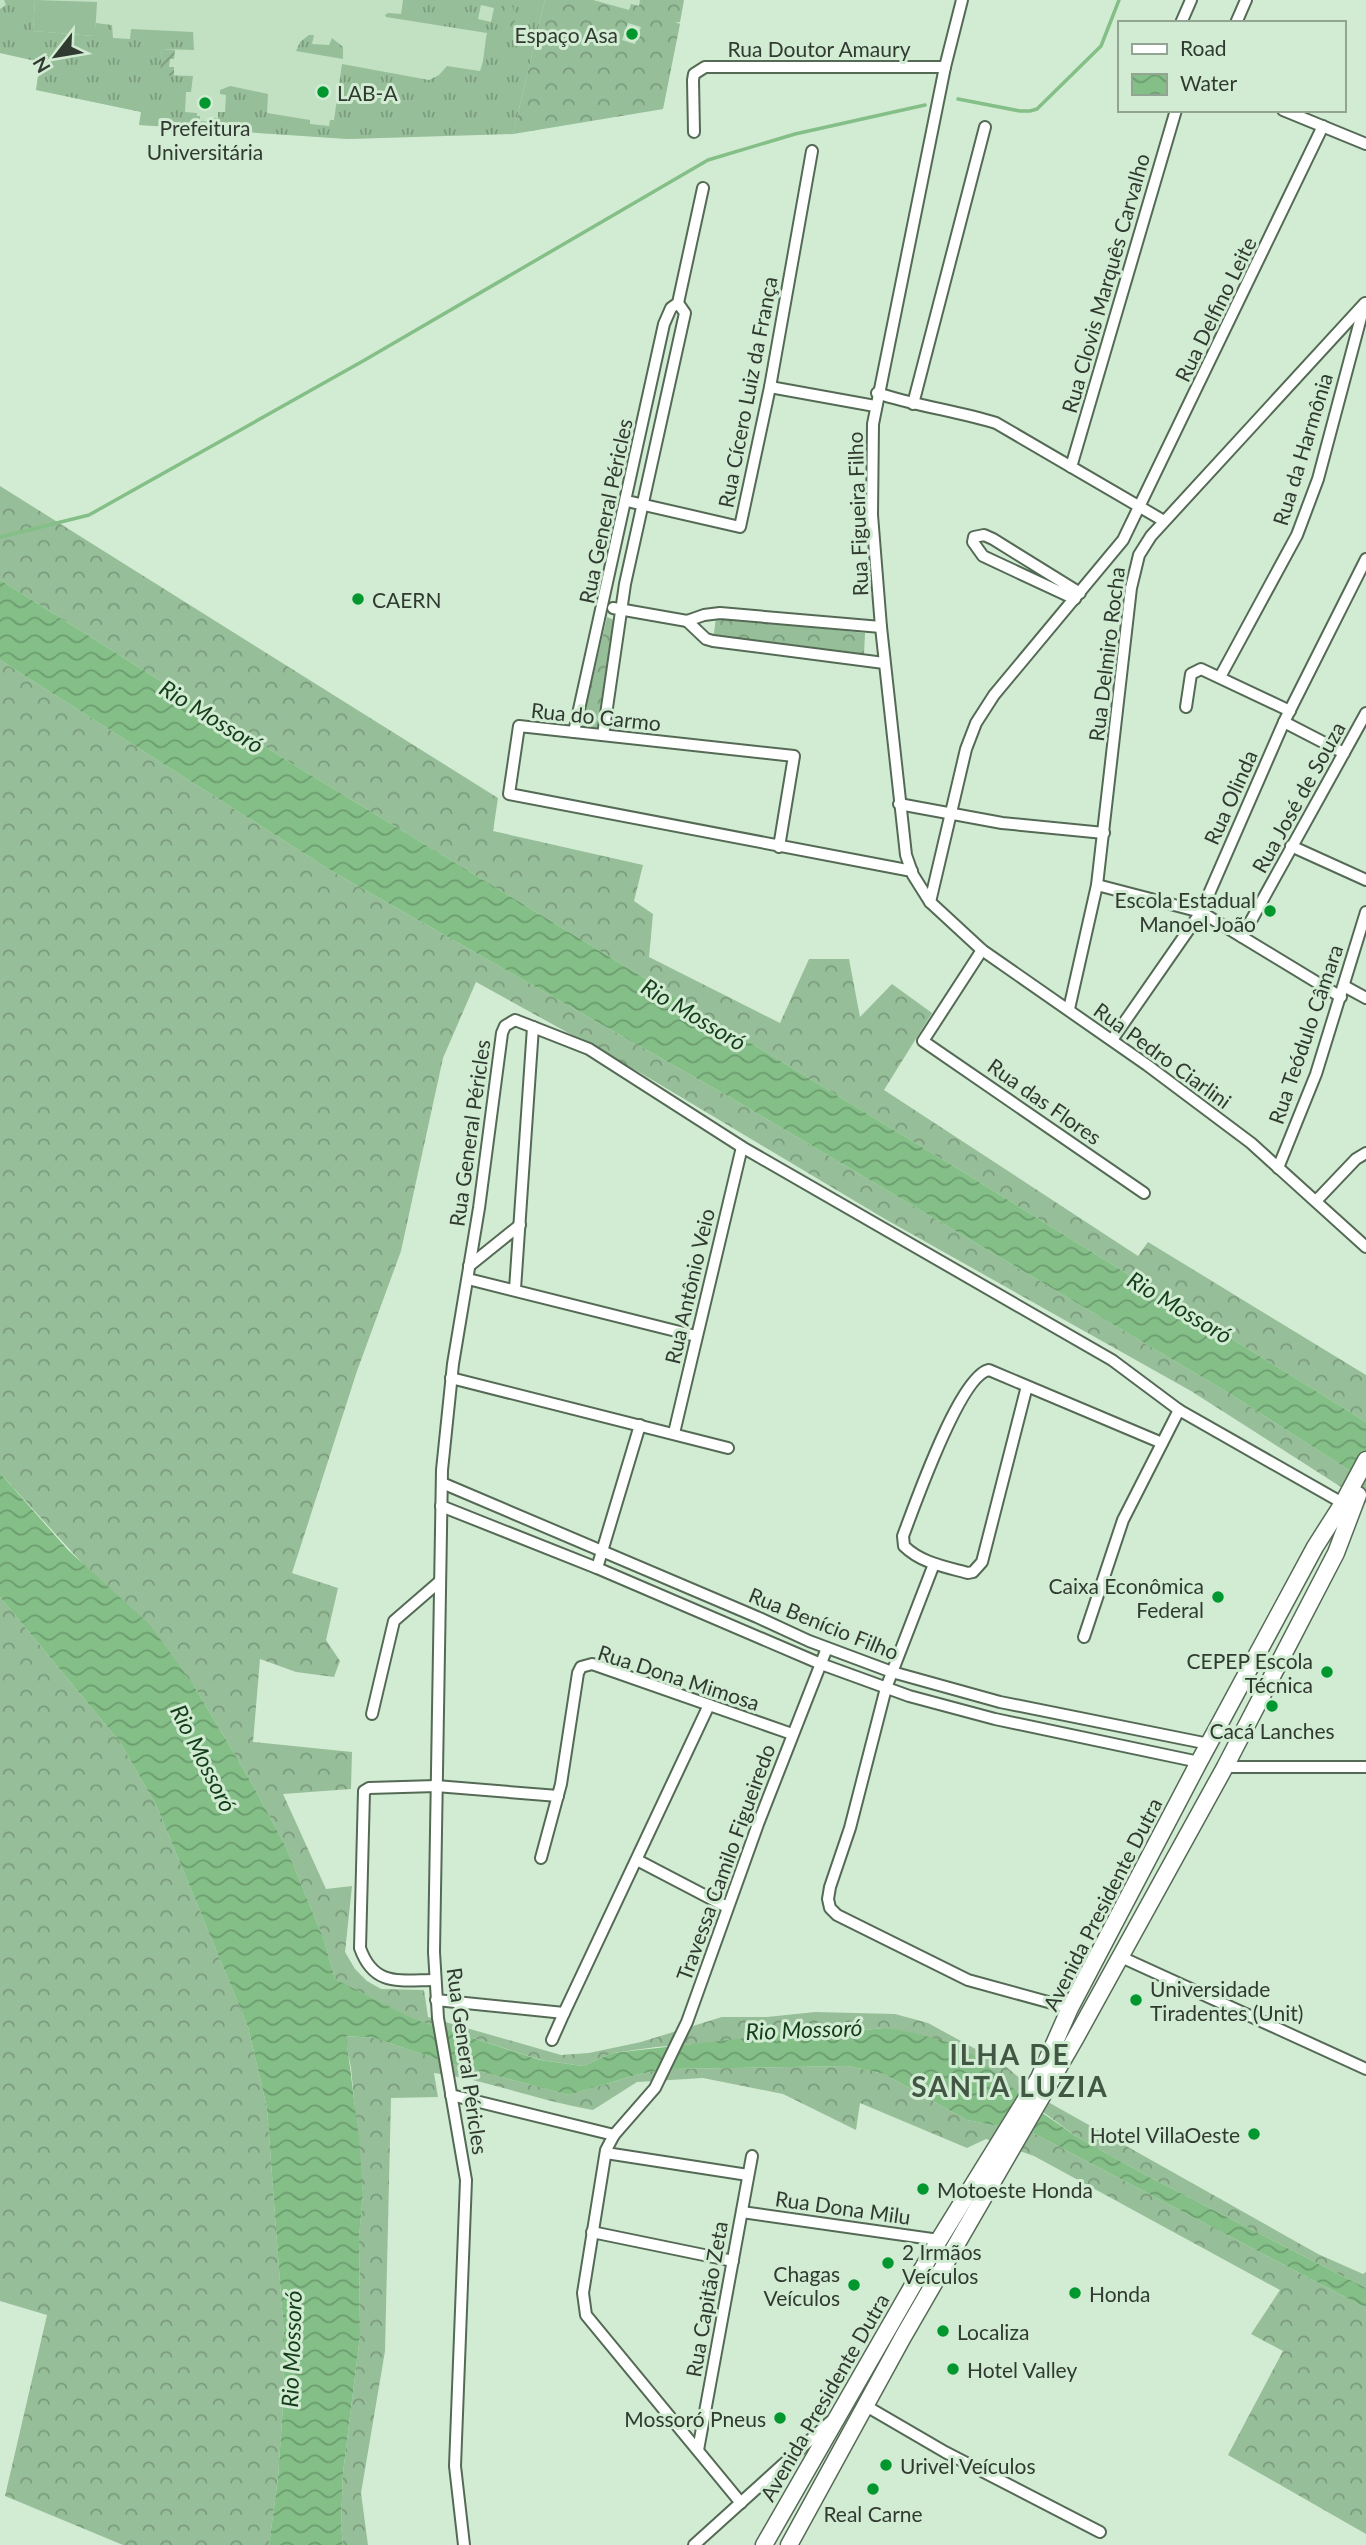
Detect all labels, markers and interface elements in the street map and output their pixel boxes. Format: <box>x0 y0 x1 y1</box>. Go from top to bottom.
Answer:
north arrow <box>21 21 91 91</box>
legend <box>1118 21 1345 112</box>
place label: Espaço Asa <box>515 22 618 47</box>
marker: Espaço Asa <box>624 26 640 42</box>
text: Road <box>1180 35 1227 60</box>
street label: Rua Doutor Amaury <box>727 36 911 61</box>
text: N <box>27 53 55 77</box>
text: Water <box>1180 70 1237 95</box>
place label: LAB-A <box>337 80 398 105</box>
marker: LAB-A <box>315 84 331 100</box>
marker: Prefeitura Universitária <box>197 95 213 111</box>
place label: Prefeitura Universitária <box>147 115 263 164</box>
street label: Rua Clovis Marquês Carvalho <box>1056 150 1154 416</box>
street label: Rua Delfino Leite <box>1169 233 1261 385</box>
street label: Rua Cícero Luiz da França <box>712 274 782 510</box>
street label: Rua da Harmônia <box>1267 370 1337 528</box>
street label: Rua General Péricles <box>573 416 637 606</box>
street label: Rua Figueira Filho <box>842 431 872 597</box>
street label: Rua Delmiro Rocha <box>1083 565 1129 743</box>
place label: CAERN <box>372 587 442 612</box>
marker: CAERN <box>350 591 366 607</box>
water label: Rio Mossoró <box>155 673 269 759</box>
street label: Rua do Carmo <box>530 697 662 735</box>
street label: Rua José de Souza <box>1246 717 1350 877</box>
street label: Rua Olinda <box>1198 746 1262 848</box>
place label: Escola Estadual Manoel João <box>1115 887 1256 936</box>
marker: Escola Estadual Manoel João <box>1262 903 1278 919</box>
street label: Rua Teódulo Câmara <box>1263 941 1347 1127</box>
water label: Rio Mossoró <box>637 972 751 1056</box>
street label: Rua Pedro Ciarlini <box>1089 997 1237 1113</box>
street label: Rua General Péricles <box>443 1038 495 1228</box>
street label: Rua das Flores <box>983 1053 1107 1149</box>
street label: Rua Antônio Veio <box>659 1206 719 1366</box>
water label: Rio Mossoró <box>1123 1265 1237 1349</box>
place label: Caixa Econômica Federal <box>1048 1573 1204 1622</box>
street label: Rua Benício Filho <box>745 1582 903 1664</box>
marker: Caixa Econômica Federal <box>1210 1589 1226 1605</box>
street label: Rua Dona Mimosa <box>595 1639 763 1715</box>
place label: CEPEP Escola Técnica <box>1187 1648 1313 1697</box>
marker: CEPEP Escola Técnica <box>1319 1664 1335 1680</box>
marker: Cacá Lanches <box>1264 1698 1280 1714</box>
water label: Rio Mossoró <box>165 1700 243 1816</box>
place label: Cacá Lanches <box>1209 1718 1335 1743</box>
street label: Travessa Camilo Figueiredo <box>670 1740 780 1984</box>
street label: Avenida Presidente Dutra <box>1037 1793 1167 2015</box>
street label: Rua General Péricles <box>442 1966 494 2156</box>
place label: Universidade Tiradentes (Unit) <box>1150 1976 1303 2025</box>
marker: Universidade Tiradentes (Unit) <box>1128 1992 1144 2008</box>
water label: Rio Mossoró <box>745 2013 863 2045</box>
district label: ILHA DE SANTA LUZIA <box>911 2037 1109 2103</box>
place label: Hotel VillaOeste <box>1090 2122 1240 2147</box>
marker: Hotel VillaOeste <box>1246 2126 1262 2142</box>
place label: Motoeste Honda <box>937 2177 1093 2202</box>
marker: Motoeste Honda <box>915 2181 931 2197</box>
street label: Rua Dona Milu <box>774 2185 912 2229</box>
street label: Rua Capitão Zeta <box>680 2219 732 2379</box>
place label: 2 Irmãos Veículos <box>902 2239 982 2288</box>
marker: 2 Irmãos Veículos <box>880 2255 896 2271</box>
place label: Chagas Veículos <box>764 2261 840 2310</box>
marker: Chagas Veículos <box>846 2277 862 2293</box>
place label: Honda <box>1089 2281 1151 2306</box>
marker: Honda <box>1067 2285 1083 2301</box>
street label: Avenida Presidente Dutra <box>754 2289 894 2505</box>
water label: Rio Mossoró <box>275 2290 307 2408</box>
place label: Localiza <box>957 2319 1029 2344</box>
marker: Localiza <box>935 2323 951 2339</box>
place label: Hotel Valley <box>967 2357 1077 2382</box>
marker: Hotel Valley <box>945 2361 961 2377</box>
place label: Mossoró Pneus <box>624 2406 766 2431</box>
marker: Mossoró Pneus <box>772 2410 788 2426</box>
place label: Urivel Veículos <box>900 2453 1035 2478</box>
marker: Urivel Veículos <box>878 2457 894 2473</box>
marker: Real Carne <box>865 2481 881 2497</box>
place label: Real Carne <box>823 2501 923 2526</box>

